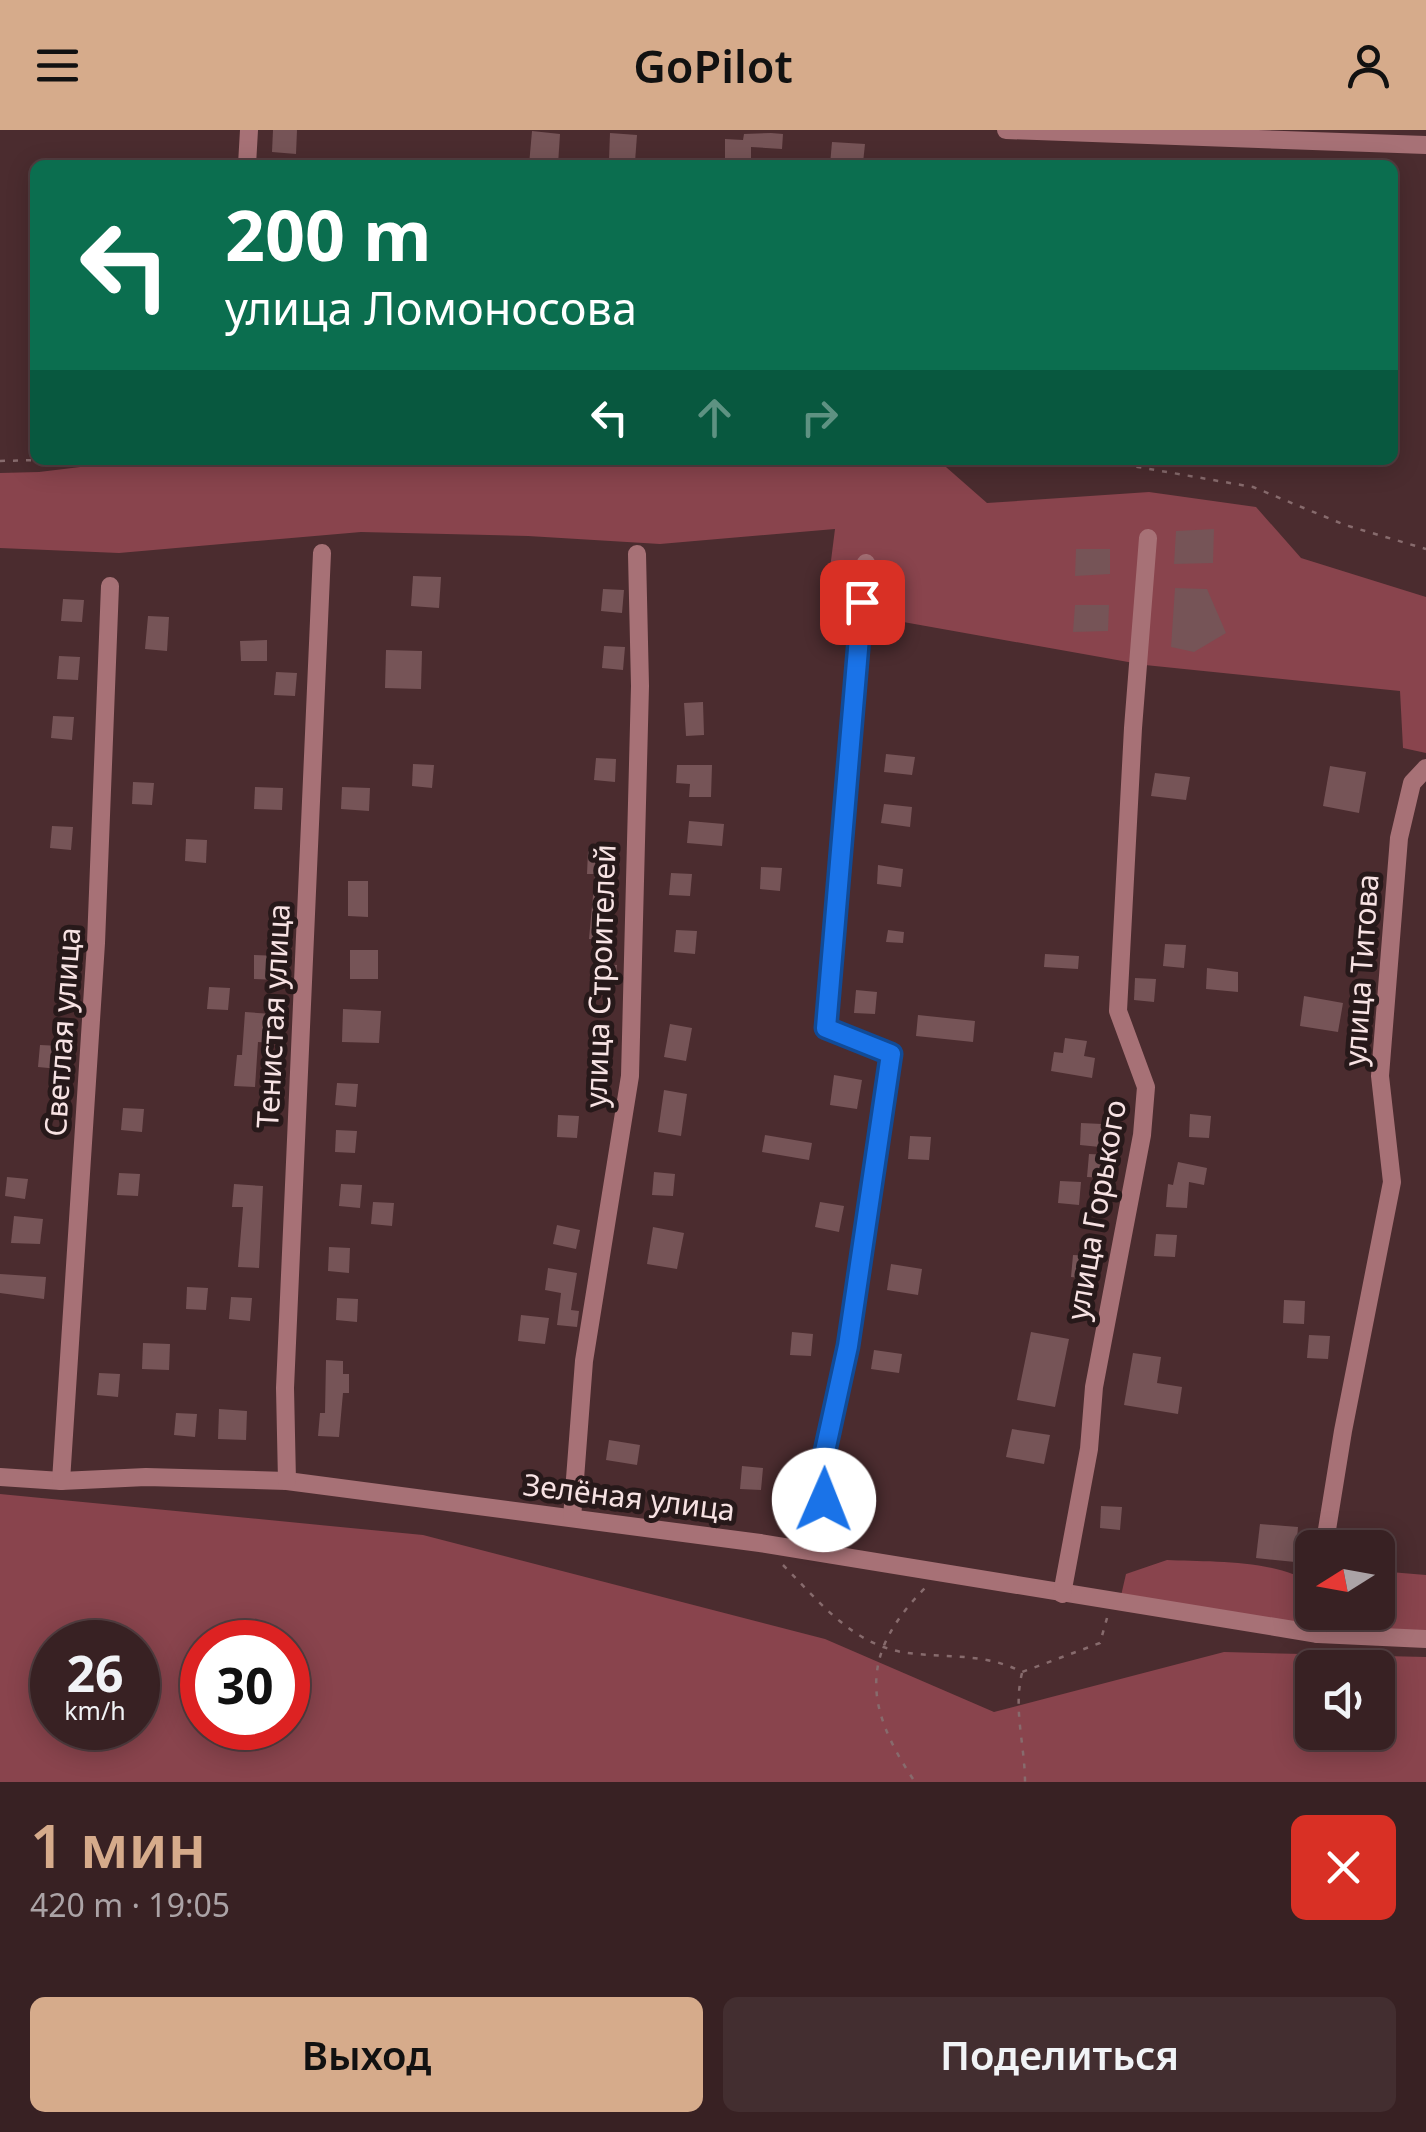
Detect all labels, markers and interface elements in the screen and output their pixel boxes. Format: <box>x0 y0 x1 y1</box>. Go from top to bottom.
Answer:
text: GoPilot <box>633 35 793 96</box>
icon: menu <box>30 38 85 93</box>
icon: person <box>1341 38 1396 93</box>
text: 200 m <box>225 186 432 282</box>
icon: left <box>60 200 190 330</box>
text: улица Ломоносова <box>225 277 637 338</box>
icon: left <box>582 390 637 445</box>
icon: ahead <box>687 390 742 445</box>
icon: right <box>792 390 847 445</box>
pin <box>820 560 905 645</box>
icon: arrive <box>835 575 890 630</box>
street label: улица Строителей <box>574 843 625 1108</box>
street label: улица Титова <box>1333 873 1388 1067</box>
street label: Тенистая улица <box>246 903 299 1129</box>
street label: Светлая улица <box>34 926 89 1138</box>
street label: улица Горького <box>1056 1096 1135 1323</box>
position arrow <box>772 1448 876 1552</box>
street label: Зелёная улица <box>521 1463 738 1530</box>
north arrow <box>1295 1530 1395 1630</box>
map controls <box>1295 1530 1395 1750</box>
speed limit sign: 30 <box>180 1620 310 1750</box>
text: 26 <box>66 1639 124 1707</box>
button: sound <box>1295 1650 1395 1750</box>
text: km/h <box>64 1693 126 1727</box>
text: 1 мин <box>30 1804 206 1886</box>
button: close <box>1291 1815 1396 1920</box>
text: 420 m · 19:05 <box>30 1883 230 1926</box>
button: Выход <box>30 1997 703 2112</box>
button: Поделиться <box>723 1997 1396 2112</box>

